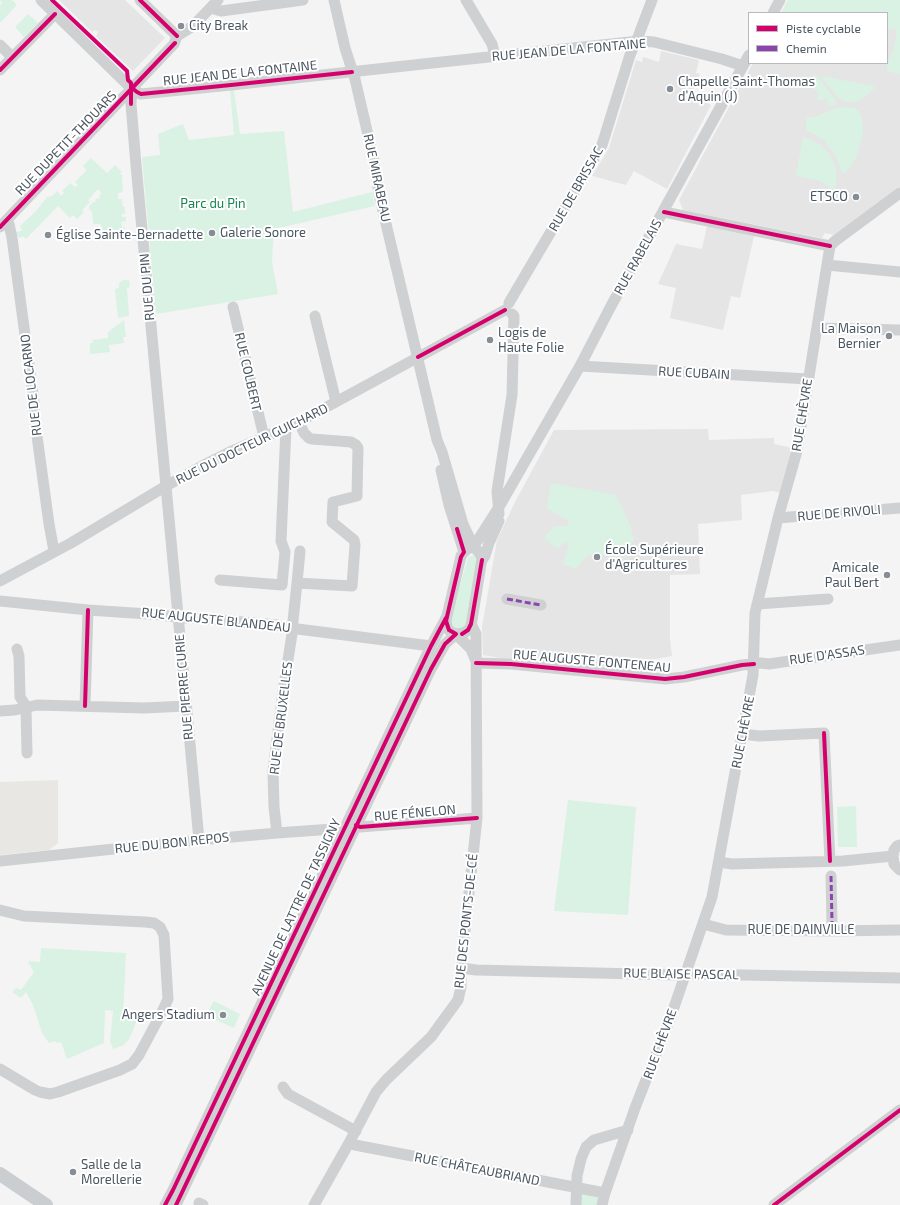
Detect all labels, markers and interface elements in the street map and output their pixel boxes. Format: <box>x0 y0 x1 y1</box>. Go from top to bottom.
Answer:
legend <box>748 12 888 64</box>
place label: City Break <box>189 18 248 34</box>
marker: City Break <box>176 21 186 31</box>
text: Piste cyclable <box>786 21 861 35</box>
street label: RUE JEAN DE LA FONTAINE <box>491 35 647 65</box>
text: Chemin <box>786 41 827 55</box>
street label: RUE JEAN DE LA FONTAINE <box>162 57 318 89</box>
place label: Chapelle Saint-Thomas d’Aquin (J) <box>678 74 815 105</box>
marker: Chapelle Saint-Thomas d’Aquin (J) <box>665 84 675 94</box>
street label: RUE DUPETIT-THOUARS <box>12 88 120 198</box>
street label: RUE MIRABEAU <box>360 132 394 224</box>
street label: RUE DE BRISSAC <box>545 144 607 234</box>
place label: ETSCO <box>810 189 848 205</box>
marker: ETSCO <box>851 192 861 202</box>
park label: Parc du Pin <box>180 196 246 212</box>
street label: RUE RABELAIS <box>611 217 665 297</box>
place label: Galerie Sonore <box>220 225 306 241</box>
place label: Église Sainte-Bernadette <box>56 227 203 243</box>
marker: Galerie Sonore <box>207 228 217 238</box>
marker: Église Sainte-Bernadette <box>43 230 53 240</box>
street label: RUE DU PIN <box>136 253 158 321</box>
place label: La Maison Bernier <box>821 321 881 352</box>
place label: Logis de Haute Folie <box>498 325 564 356</box>
street label: RUE COLBERT <box>231 331 265 413</box>
marker: La Maison Bernier <box>884 331 894 341</box>
street label: RUE DE LOCARNO <box>17 333 45 437</box>
marker: Logis de Haute Folie <box>485 335 495 345</box>
street label: RUE CUBAIN <box>658 363 730 383</box>
street label: RUE CHÈVRE <box>789 377 815 453</box>
street label: RUE DU DOCTEUR GUICHARD <box>173 400 331 488</box>
street label: RUE DE RIVOLI <box>797 502 881 524</box>
place label: École Supérieure d'Agricultures <box>605 542 704 573</box>
marker: École Supérieure d'Agricultures <box>592 552 602 562</box>
place label: Amicale Paul Bert <box>825 560 879 591</box>
marker: Amicale Paul Bert <box>882 570 892 580</box>
street label: RUE AUGUSTE BLANDEAU <box>141 604 291 636</box>
street label: RUE PIERRE CURIE <box>172 633 196 741</box>
street label: RUE D'ASSAS <box>788 642 866 668</box>
street label: RUE AUGUSTE FONTENEAU <box>513 646 671 676</box>
street label: RUE DE BRUXELLES <box>266 661 296 775</box>
street label: RUE CHÈVRE <box>728 694 758 770</box>
street label: RUE FÉNELON <box>374 802 456 824</box>
street label: AVENUE DE LATTRE DE TASSIGNY <box>248 816 344 998</box>
street label: RUE DU BON REPOS <box>114 829 230 857</box>
street label: RUE DES PONTS-DE-CÉ <box>451 853 481 989</box>
street label: RUE DE DAINVILLE <box>748 922 854 938</box>
street label: RUE BLAISE PASCAL <box>623 965 739 983</box>
place label: Angers Stadium <box>122 1007 215 1023</box>
street label: RUE CHÈVRE <box>640 1007 680 1081</box>
marker: Angers Stadium <box>218 1010 228 1020</box>
street label: RUE CHÂTEAUBRIAND <box>413 1149 541 1189</box>
place label: Salle de la Morellerie <box>81 1157 142 1188</box>
marker: Salle de la Morellerie <box>68 1167 78 1177</box>

